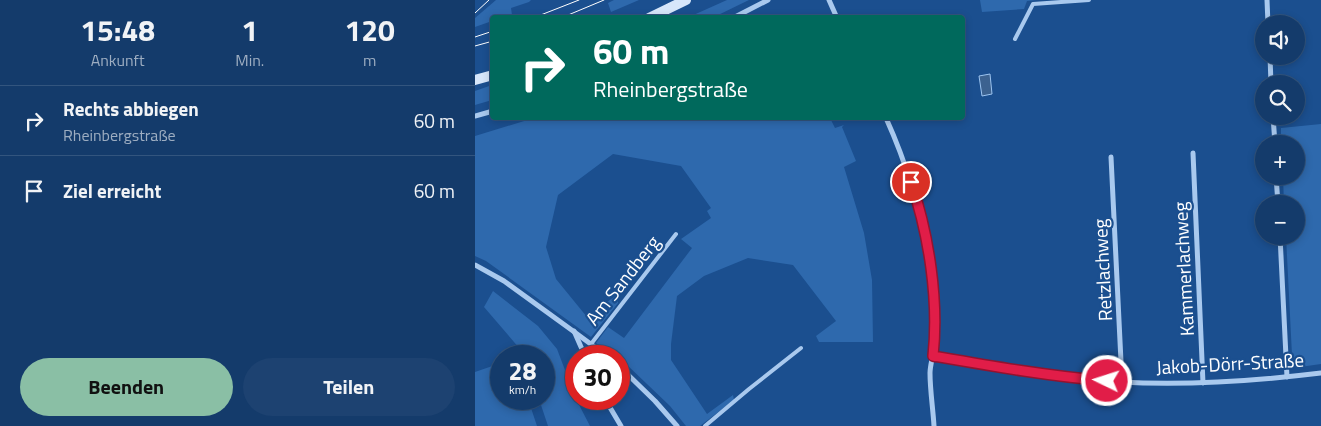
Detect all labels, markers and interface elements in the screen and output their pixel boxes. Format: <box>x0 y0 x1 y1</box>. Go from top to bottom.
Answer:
text: 15:48 <box>80 7 155 53</box>
text: 1 <box>241 7 258 53</box>
text: 120 <box>344 7 395 53</box>
map controls <box>1255 15 1305 245</box>
button: sound <box>1255 15 1305 65</box>
text: 60 m <box>593 24 669 78</box>
icon: right <box>510 35 575 100</box>
text: Ankunft <box>91 48 145 72</box>
text: Min. <box>235 48 264 72</box>
text: m <box>363 48 376 72</box>
text: Rheinbergstraße <box>593 72 748 106</box>
button: search <box>1255 75 1305 125</box>
text: Rechts abbiegen <box>63 94 199 123</box>
text: 60 m <box>414 106 455 135</box>
icon: right <box>20 107 48 135</box>
text: Rheinbergstraße <box>63 123 176 147</box>
button: + <box>1255 135 1305 185</box>
pin <box>890 161 932 203</box>
icon: arrive <box>897 168 925 196</box>
text: Ziel erreicht <box>63 176 161 205</box>
text: 60 m <box>414 176 455 205</box>
icon: arrive <box>20 177 48 205</box>
button: − <box>1255 195 1305 245</box>
street label: Kammerlachweg <box>1165 201 1201 337</box>
street label: Retzlachweg <box>1085 218 1119 322</box>
street label: Am Sandberg <box>578 229 667 331</box>
speed limit sign: 30 <box>565 345 630 410</box>
street label: Jakob-Dörr-Straße <box>1155 345 1305 381</box>
text: 28 <box>508 352 537 390</box>
position arrow <box>1080 354 1132 406</box>
button: Beenden <box>20 358 233 416</box>
button: Teilen <box>243 358 455 416</box>
text: km/h <box>509 380 536 399</box>

